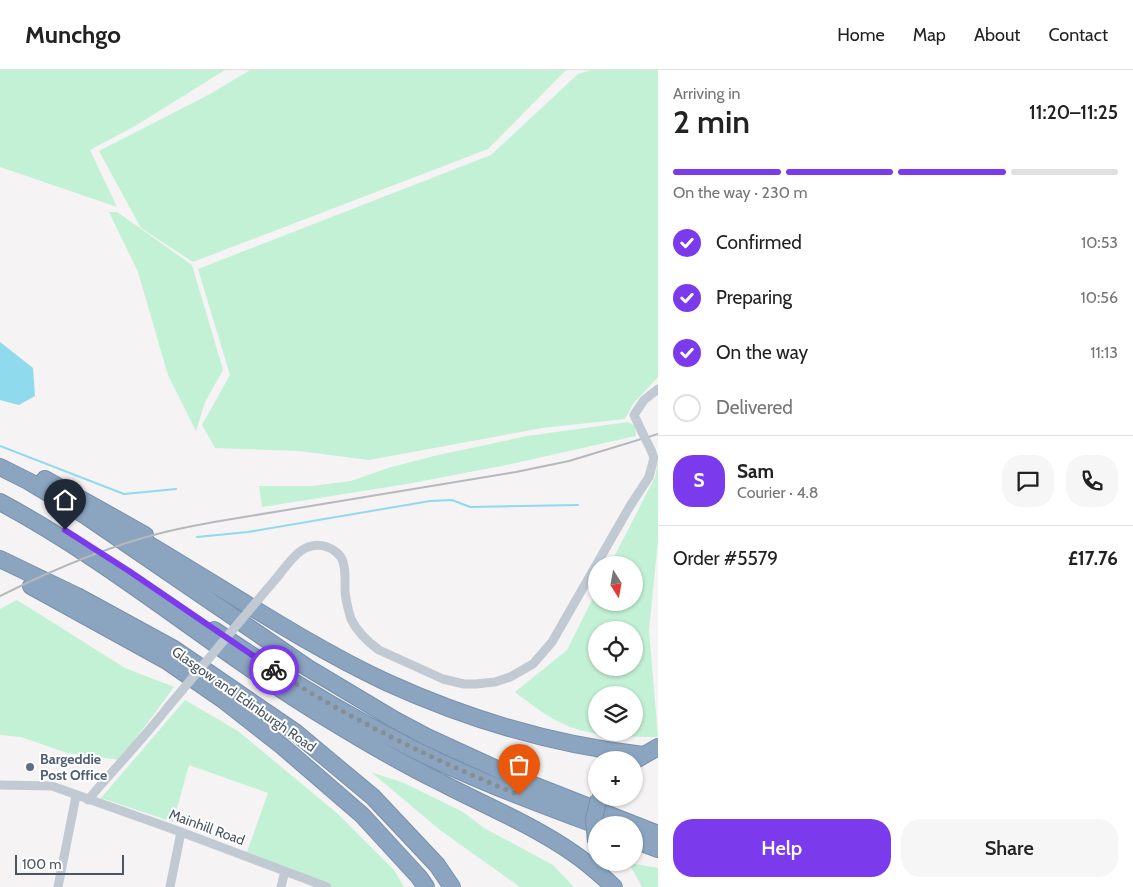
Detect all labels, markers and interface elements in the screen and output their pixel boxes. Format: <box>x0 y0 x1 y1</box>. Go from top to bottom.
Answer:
text: Munchgo <box>25 20 121 49</box>
text: Home <box>837 24 885 46</box>
text: Map <box>913 24 946 46</box>
text: About <box>974 24 1020 46</box>
text: Contact <box>1048 24 1108 46</box>
text: Arriving in <box>673 84 740 103</box>
text: 11:20–11:25 <box>1029 101 1118 124</box>
text: 2 min <box>673 102 750 141</box>
text: On the way · 230 m <box>673 183 807 202</box>
icon: check <box>673 229 701 257</box>
text: Confirmed <box>716 231 802 254</box>
text: 10:53 <box>1081 233 1118 252</box>
icon: check <box>673 284 701 312</box>
text: Preparing <box>716 286 792 309</box>
text: 10:56 <box>1081 288 1118 307</box>
icon: check <box>673 339 701 367</box>
text: On the way <box>716 341 808 364</box>
text: 11:13 <box>1090 343 1118 362</box>
text: Delivered <box>716 396 793 419</box>
button: chat <box>1002 455 1054 507</box>
button: phone <box>1066 455 1118 507</box>
text: Sam <box>737 460 774 483</box>
text: S <box>693 469 705 492</box>
pin <box>44 479 86 530</box>
text: Courier · 4.8 <box>737 483 819 502</box>
icon: home <box>51 486 79 514</box>
text: Order #5579 <box>673 547 778 570</box>
text: £17.76 <box>1068 547 1118 570</box>
north arrow <box>588 556 642 611</box>
map controls <box>588 556 643 871</box>
button: locate <box>588 621 643 676</box>
street label: Glasgow and Edinburgh Road <box>168 642 320 756</box>
courier <box>249 645 299 695</box>
icon: bike <box>260 656 288 684</box>
button: layers <box>588 686 643 741</box>
pin <box>498 744 540 795</box>
place label: Bargeddie Post Office <box>40 750 107 784</box>
icon: bag <box>505 751 533 779</box>
button: + <box>588 751 643 806</box>
marker: Bargeddie Post Office <box>24 761 36 773</box>
street label: Mainhill Road <box>167 805 247 849</box>
button: − <box>588 816 643 871</box>
button: Help <box>673 819 891 877</box>
button: Share <box>901 819 1118 877</box>
scale bar <box>15 852 124 875</box>
text: 100 m <box>22 855 62 873</box>

